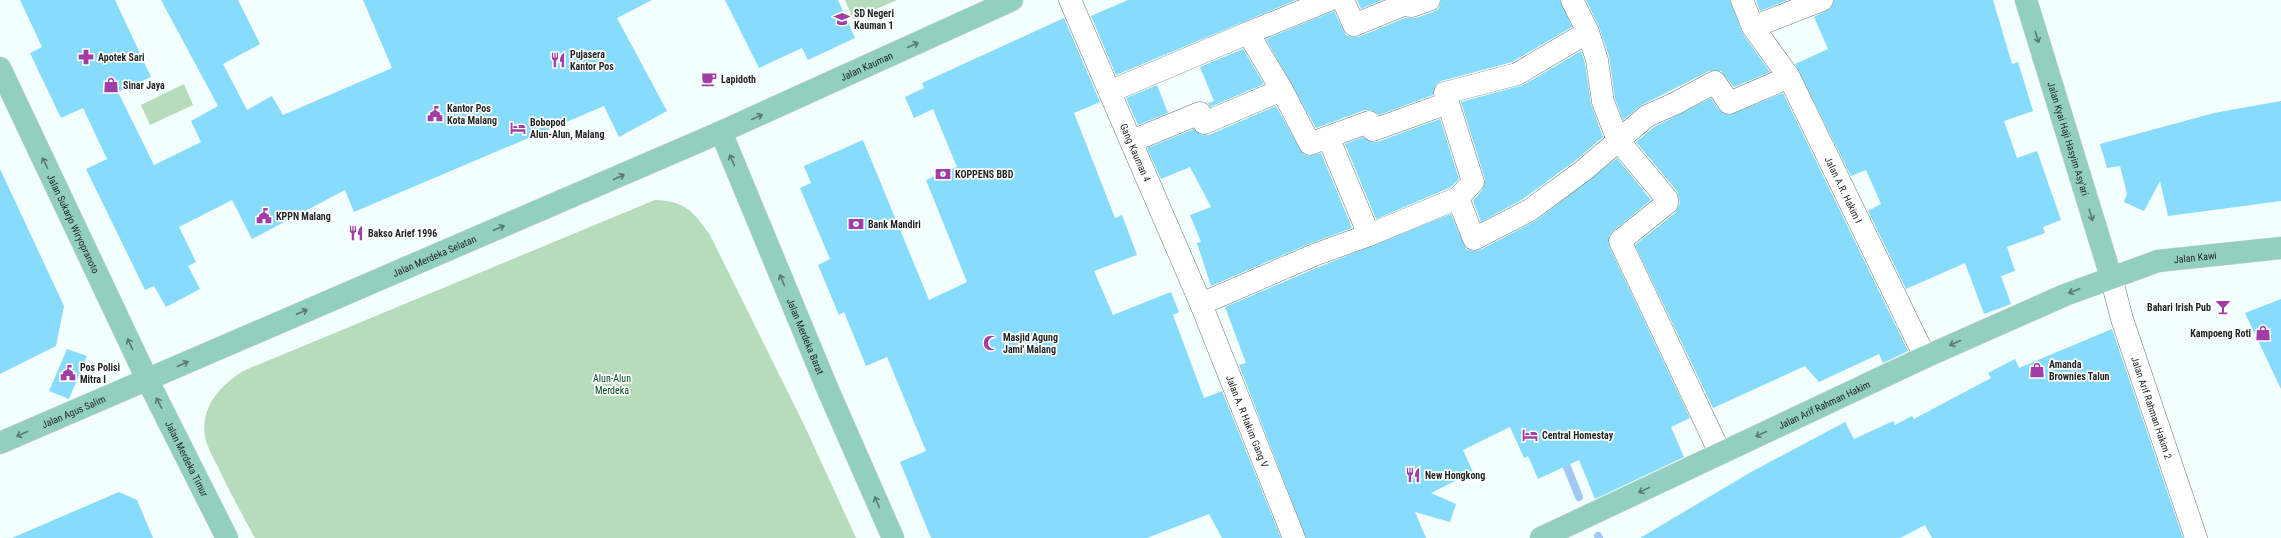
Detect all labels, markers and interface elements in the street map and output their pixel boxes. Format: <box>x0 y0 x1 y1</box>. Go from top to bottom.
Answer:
place label: SD Negeri Kauman 1 <box>854 8 894 31</box>
school or university icon: SD Negeri Kauman 1 <box>833 10 851 28</box>
one-way arrow <box>2034 31 2041 44</box>
one-way arrow <box>907 41 919 48</box>
pharmacy icon: Apotek Sari <box>77 48 95 66</box>
place label: Pujasera Kantor Pos <box>570 49 614 72</box>
street label: Jalan Kauman <box>839 49 894 83</box>
restaurant icon: Pujasera Kantor Pos <box>549 51 567 69</box>
place label: Apotek Sari <box>98 52 145 63</box>
cafe icon: Lapidoth <box>700 70 718 88</box>
place label: Lapidoth <box>721 74 756 85</box>
shop icon: Sinar Jaya <box>102 76 120 94</box>
place label: Sinar Jaya <box>123 80 165 91</box>
street label: Jalan Kyai Haji Hasyim Asy'ari <box>2046 80 2091 197</box>
place label: Kantor Pos Kota Malang <box>447 103 497 126</box>
public building icon: Kantor Pos Kota Malang <box>426 105 444 123</box>
one-way arrow <box>750 112 762 120</box>
place label: Bobopod Alun-Alun, Malang <box>530 117 605 141</box>
hotel icon: Bobopod Alun-Alun, Malang <box>509 119 527 137</box>
street label: Gang Kauman 4 <box>1118 122 1153 183</box>
one-way arrow <box>728 154 736 166</box>
street label: Jalan A.R. Hakim I <box>1823 155 1865 225</box>
one-way arrow <box>41 157 48 169</box>
bank icon: KOPPENS BBD <box>934 165 952 183</box>
place label: KOPPENS BBD <box>955 169 1014 180</box>
street label: Jalan Sukarjo Wiryopranoto <box>45 172 102 275</box>
one-way arrow <box>612 173 624 180</box>
public building icon: KPPN Malang <box>255 207 273 225</box>
one-way arrow <box>2088 208 2095 221</box>
place label: KPPN Malang <box>276 211 331 222</box>
bank icon: Bank Mandiri <box>847 215 865 233</box>
place label: Bank Mandiri <box>868 219 921 230</box>
restaurant icon: Bakso Arief 1996 <box>347 224 365 242</box>
one-way arrow <box>493 224 505 231</box>
place label: Bakso Arief 1996 <box>368 228 437 239</box>
street label: Jalan Merdeka Selatan <box>391 233 478 279</box>
street label: Jalan Kawi <box>2173 249 2217 265</box>
one-way arrow <box>778 274 785 286</box>
one-way arrow <box>2069 288 2081 296</box>
street label: Jalan Merdeka Barat <box>785 297 826 376</box>
bar icon: Bahari Irish Pub <box>2214 298 2232 316</box>
place label: Bahari Irish Pub <box>2147 302 2211 313</box>
one-way arrow <box>296 307 308 315</box>
shop icon: Kampoeng Roti <box>2254 324 2272 342</box>
place label: Kampoeng Roti <box>2190 328 2251 339</box>
place label: Masjid Agung Jami' Malang <box>1003 332 1058 355</box>
mosque icon: Masjid Agung Jami' Malang <box>982 334 1000 352</box>
one-way arrow <box>126 338 133 350</box>
one-way arrow <box>1950 340 1962 347</box>
street label: Jalan Arif Rahman Hakim 2 <box>2130 355 2174 460</box>
one-way arrow <box>176 359 188 367</box>
place label: Amanda Brownies Talun <box>2049 359 2110 382</box>
shop icon: Amanda Brownies Talun <box>2028 361 2046 379</box>
place label: Pos Polisi Mitra I <box>80 362 120 385</box>
public building icon: Pos Polisi Mitra I <box>59 364 77 382</box>
park label: Alun-Alun Merdeka <box>593 373 631 396</box>
street label: Jalan A. R Hakim Gang V <box>1224 373 1271 469</box>
street label: Jalan Arif Rahman Hakim <box>1776 378 1872 431</box>
street label: Jalan Agus Salim <box>40 393 107 430</box>
one-way arrow <box>155 398 162 410</box>
street label: Jalan Merdeka Timur <box>163 419 211 498</box>
hotel icon: Central Homestay <box>1521 426 1539 444</box>
place label: Central Homestay <box>1542 430 1614 441</box>
one-way arrow <box>16 431 28 438</box>
one-way arrow <box>1756 431 1768 438</box>
restaurant icon: New Hongkong <box>1404 466 1422 484</box>
place label: New Hongkong <box>1425 470 1485 481</box>
one-way arrow <box>1638 487 1650 494</box>
one-way arrow <box>873 497 880 509</box>

